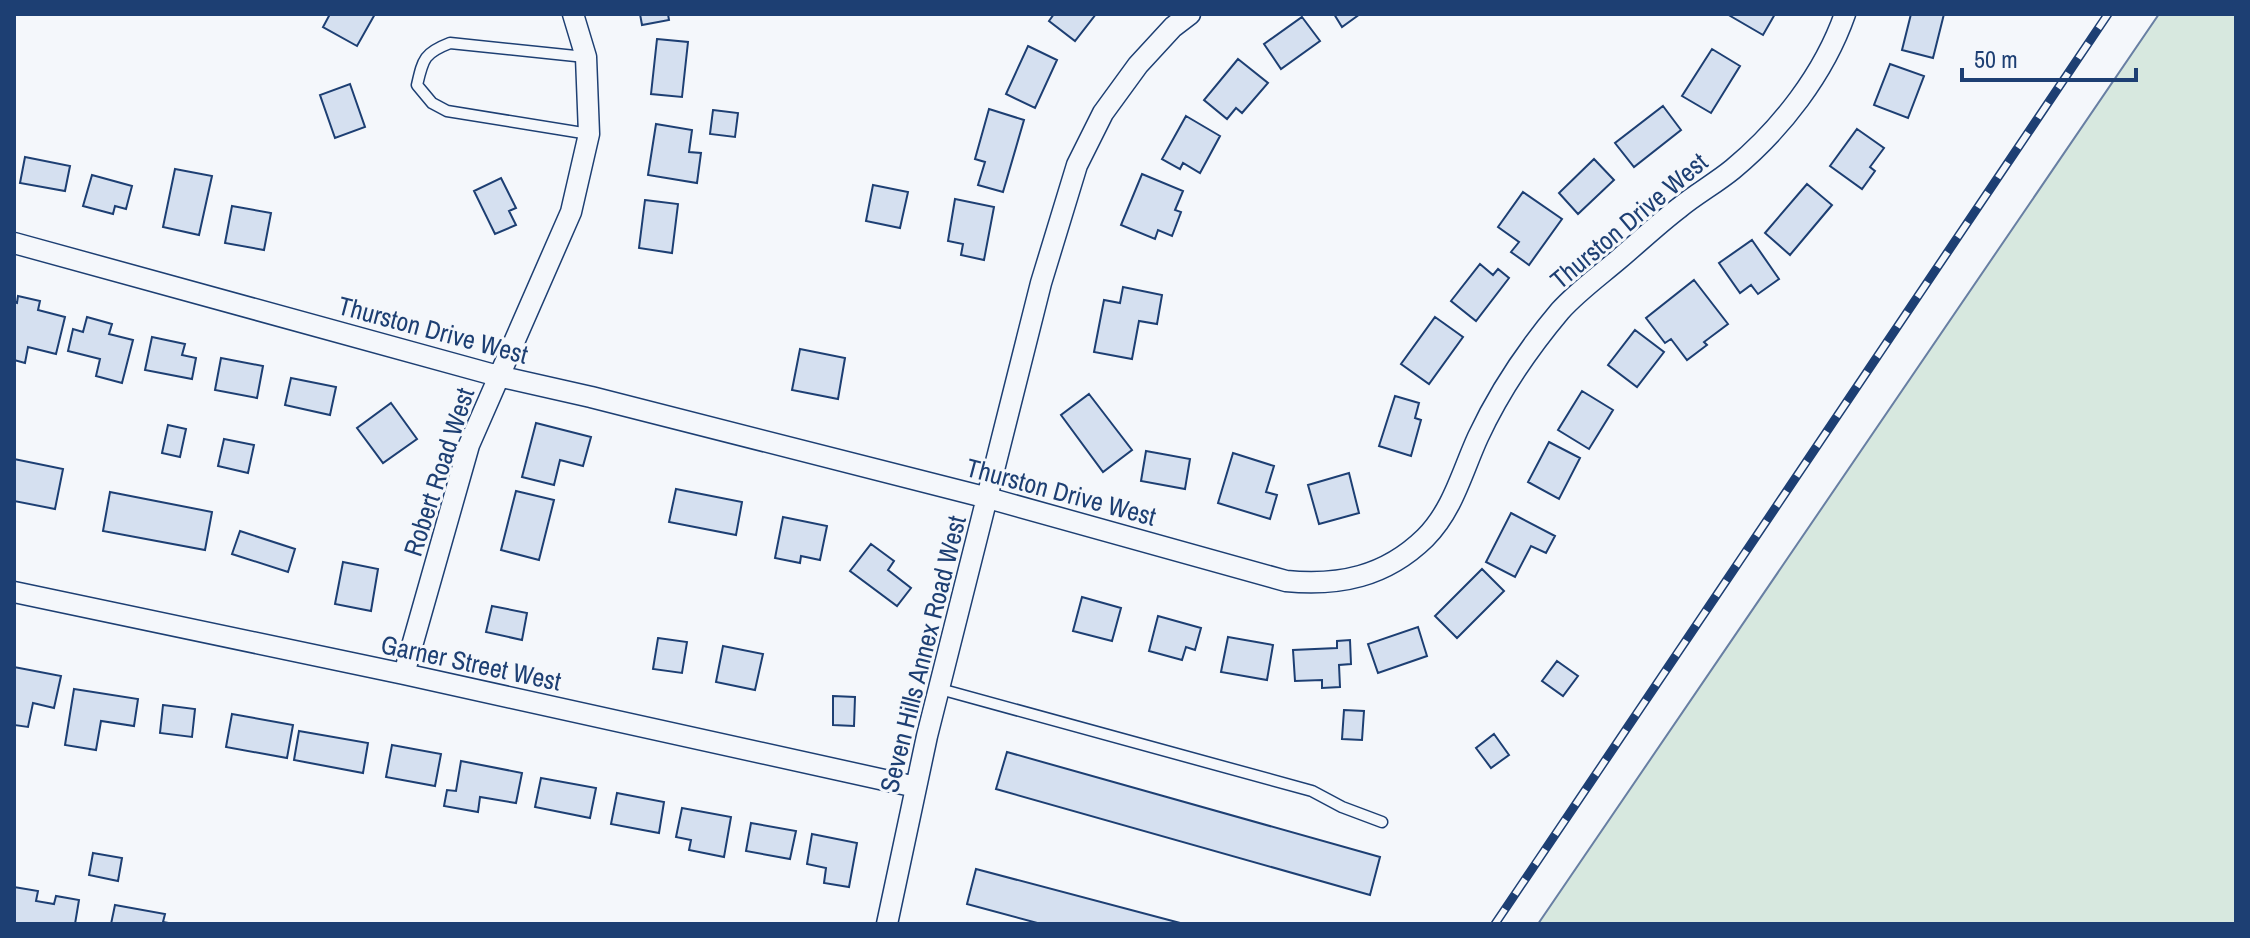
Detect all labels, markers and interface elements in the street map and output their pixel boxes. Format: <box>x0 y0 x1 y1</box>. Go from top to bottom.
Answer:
scale bar <box>1962 32 2136 82</box>
text: 50 m <box>1974 43 2018 75</box>
street label: Thurston Drive West <box>1543 144 1715 297</box>
street label: Thurston Drive West <box>334 287 532 372</box>
street label: Robert Road West <box>395 383 482 560</box>
street label: Thurston Drive West <box>962 449 1160 534</box>
street label: Seven Hills Annex Road West <box>871 512 974 796</box>
street label: Garner Street West <box>378 626 564 699</box>

